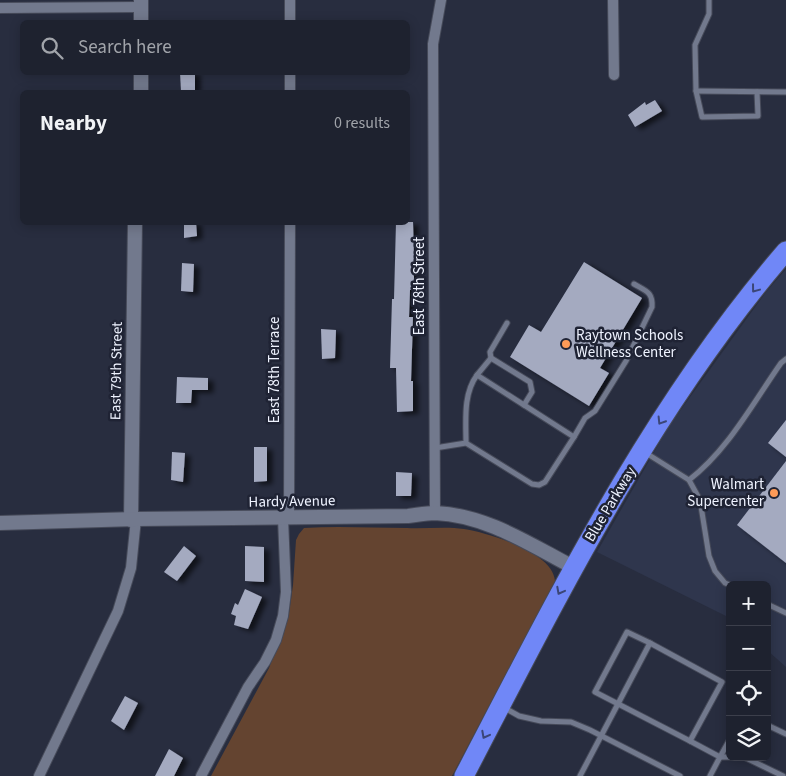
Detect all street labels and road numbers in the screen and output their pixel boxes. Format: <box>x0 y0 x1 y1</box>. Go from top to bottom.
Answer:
street label: East 78th Street <box>409 237 430 335</box>
street label: East 78th Terrace <box>264 317 285 423</box>
street label: East 79th Street <box>105 322 128 420</box>
street label: Blue Parkway <box>580 463 641 546</box>
street label: Hardy Avenue <box>248 490 336 513</box>

